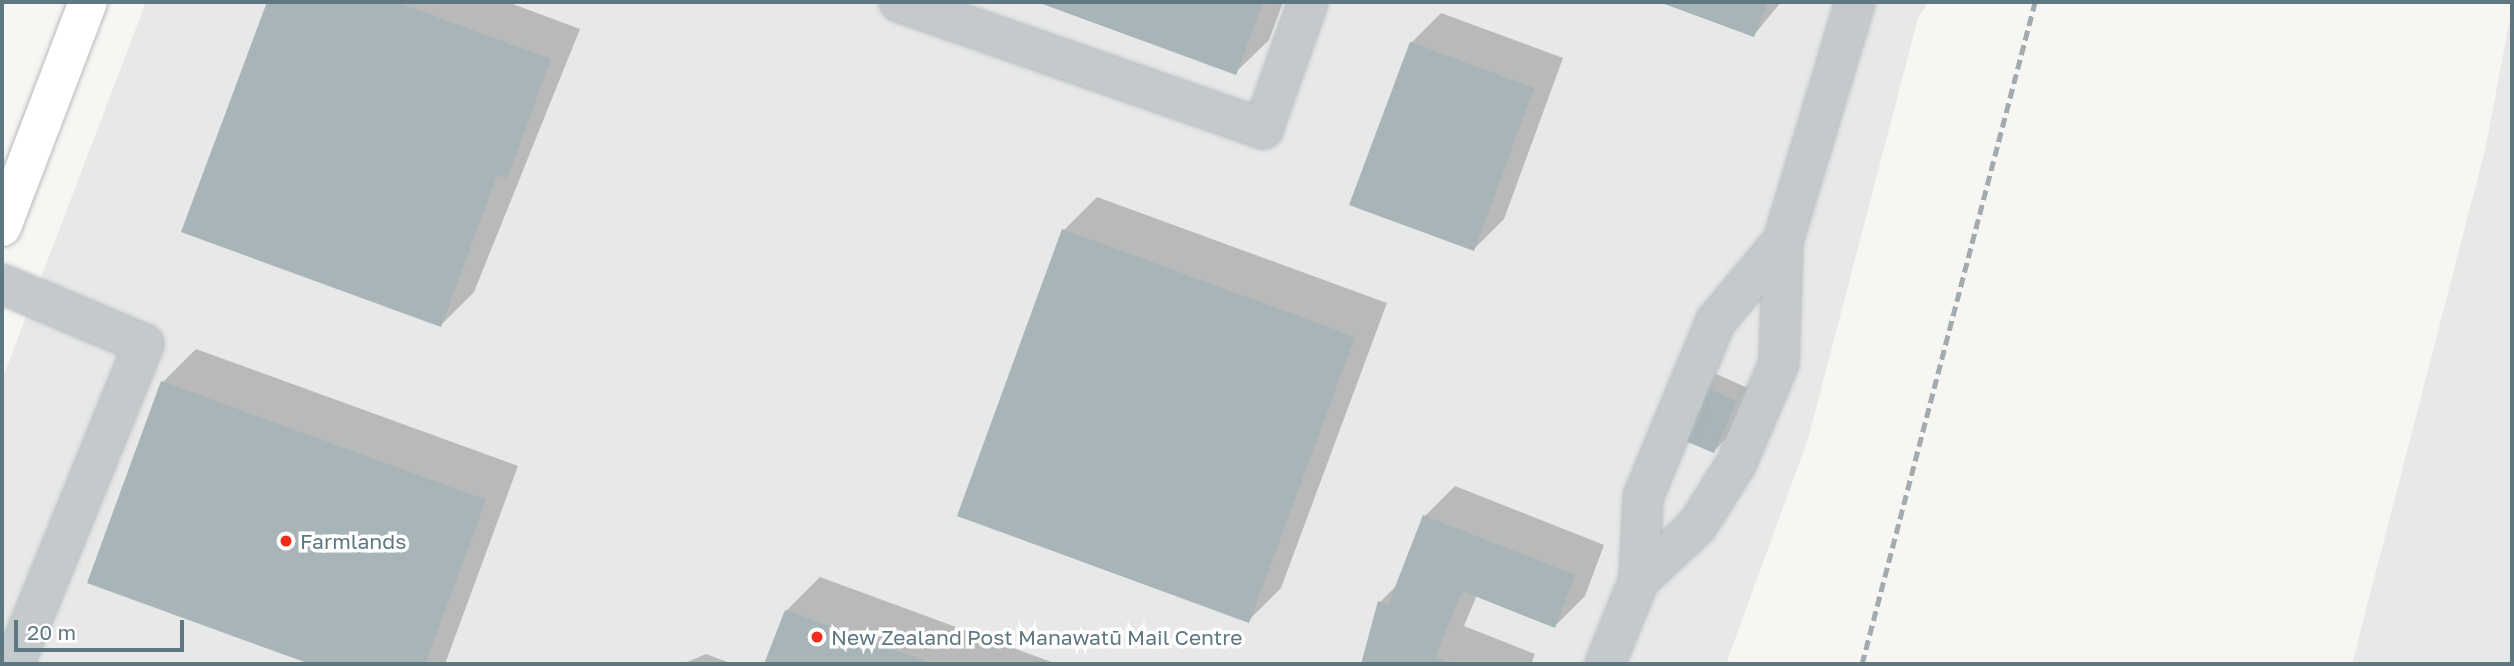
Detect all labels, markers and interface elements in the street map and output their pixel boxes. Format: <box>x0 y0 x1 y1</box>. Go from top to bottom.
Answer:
place label: Farmlands <box>300 528 406 554</box>
marker: Farmlands <box>278 533 294 549</box>
scale bar <box>18 606 187 650</box>
text: 20 m <box>27 619 76 645</box>
place label: New Zealand Post Manawatū Mail Centre <box>831 624 1242 650</box>
marker: New Zealand Post Manawatū Mail Centre <box>809 629 825 645</box>

